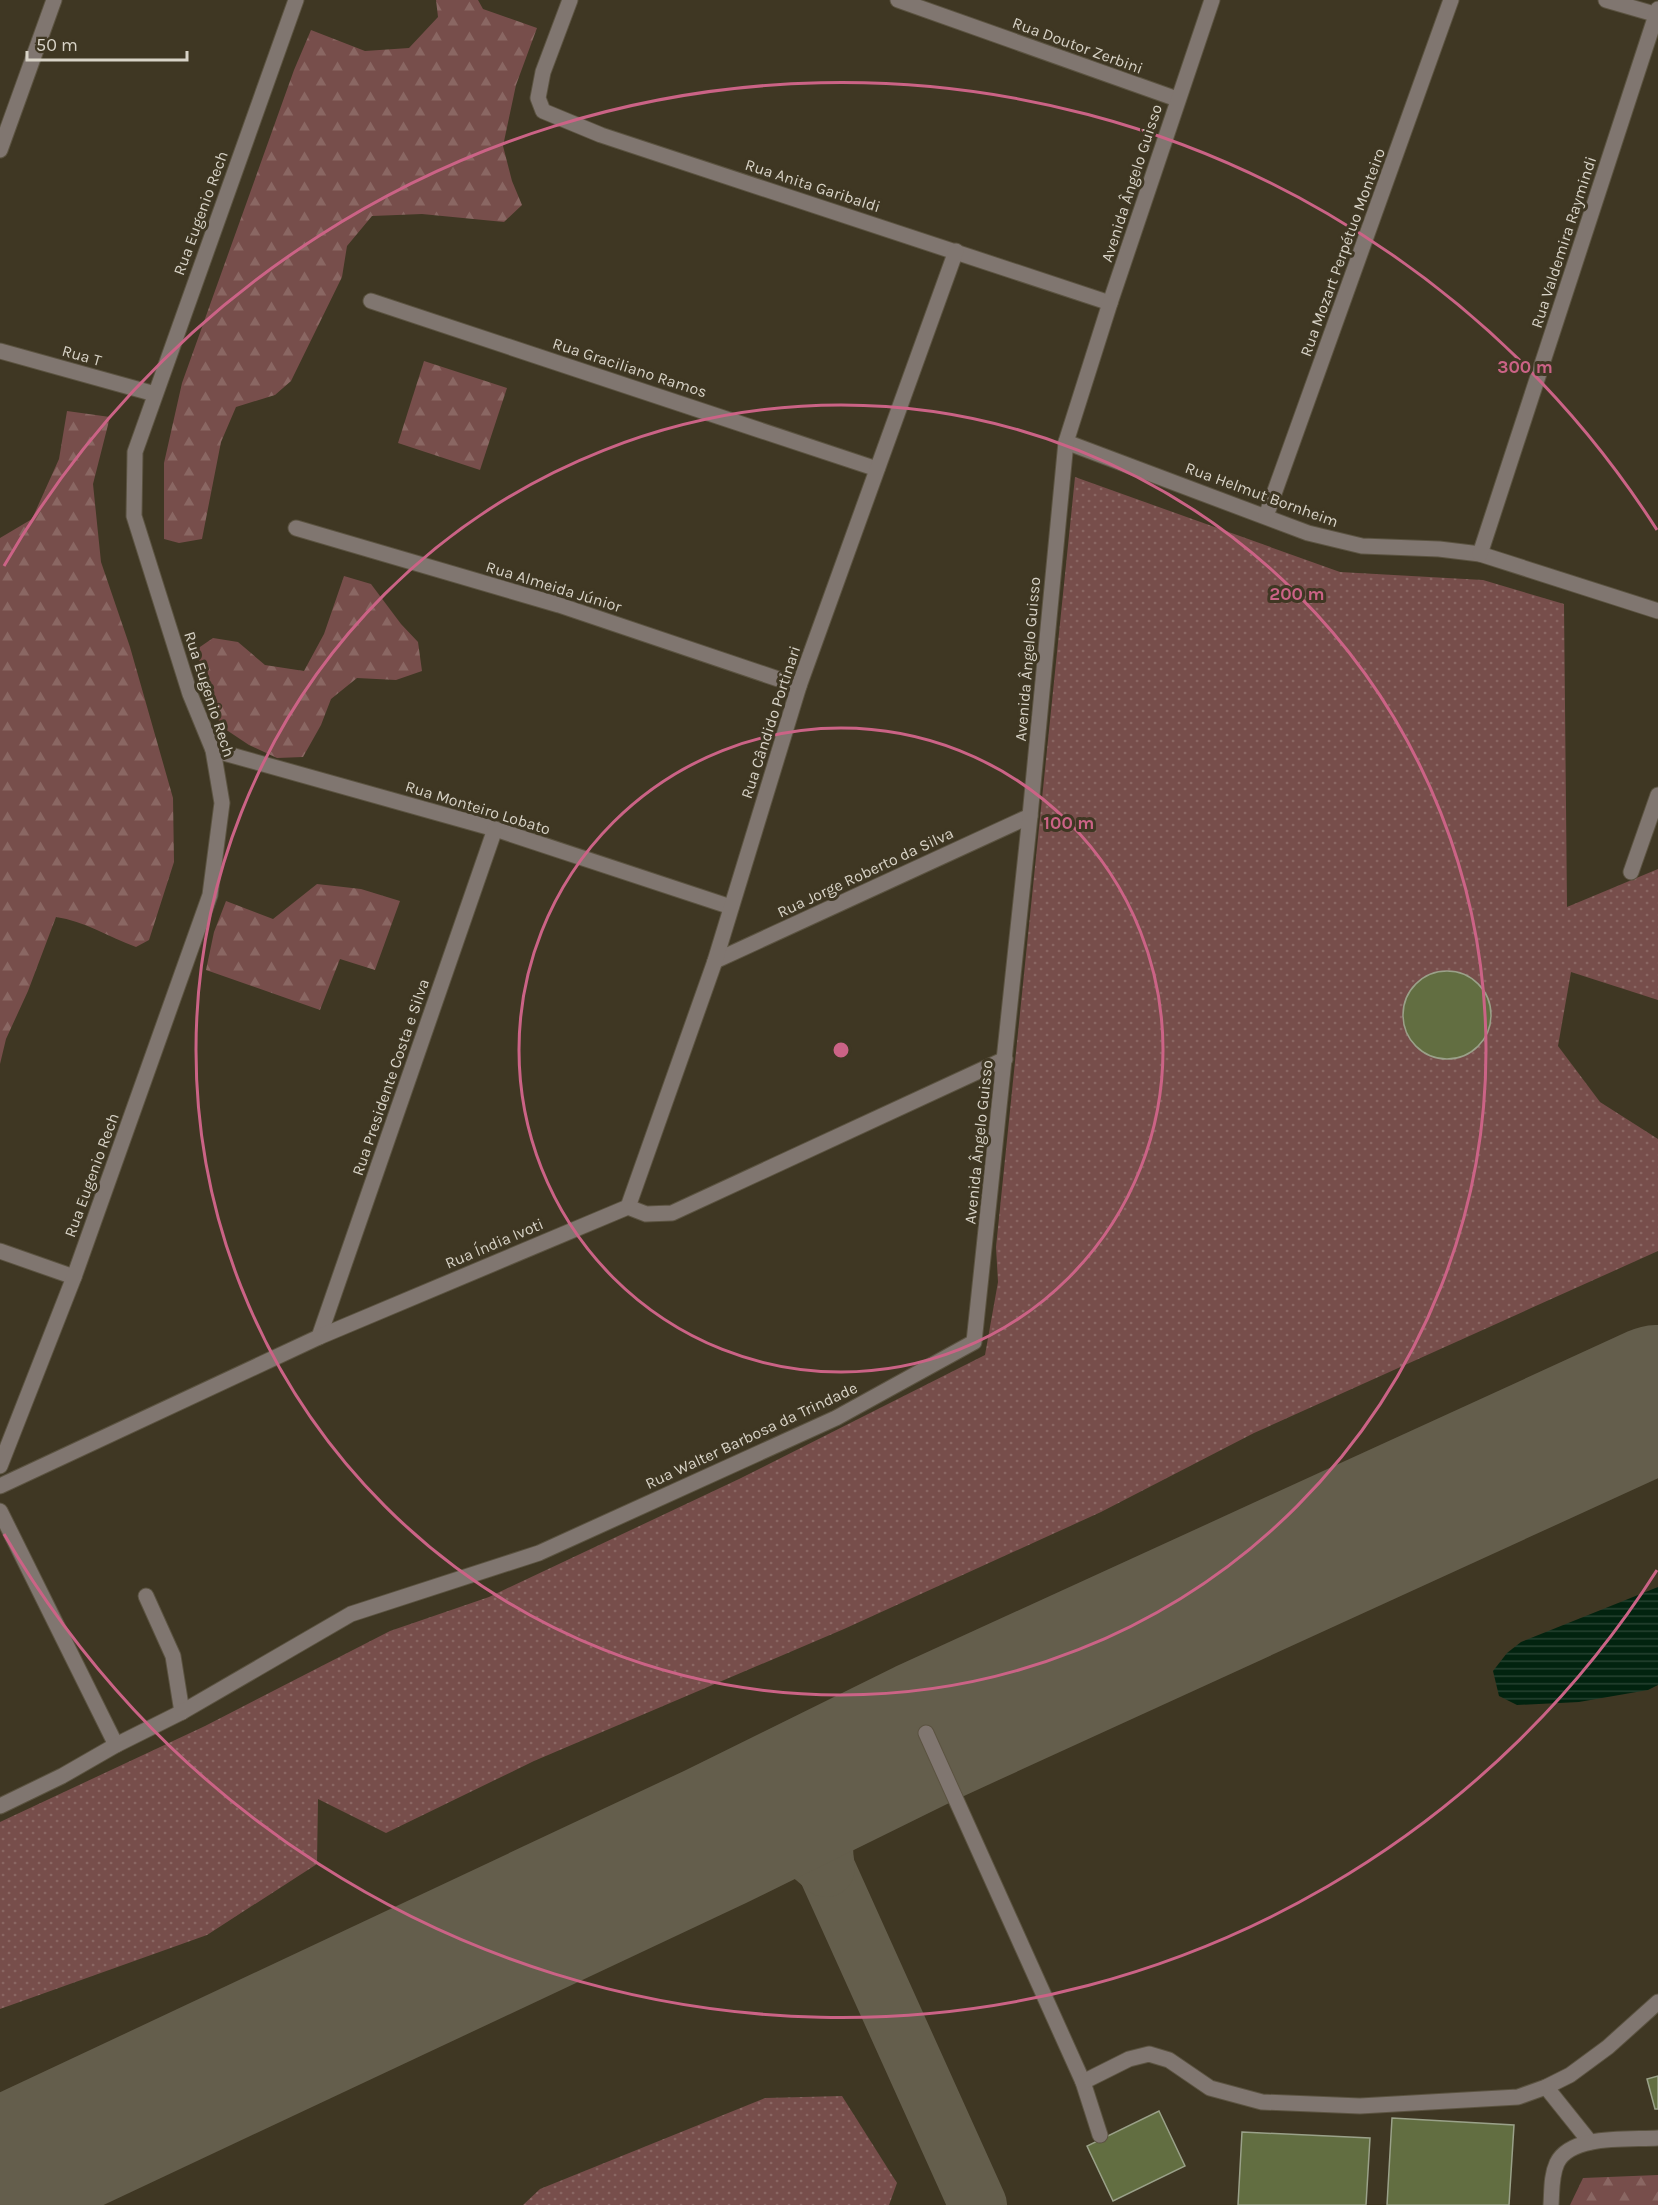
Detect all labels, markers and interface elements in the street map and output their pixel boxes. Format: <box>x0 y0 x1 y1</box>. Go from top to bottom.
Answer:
street label: Rua Doutor Zerbini <box>1010 13 1146 78</box>
scale bar <box>27 24 188 62</box>
text: 50 m <box>36 34 78 56</box>
street label: Avenida Ângelo Guisso <box>1097 102 1166 265</box>
street label: Rua Mozart Perpétuo Monteiro <box>1296 145 1389 359</box>
street label: Rua Eugenio Rech <box>169 148 232 278</box>
street label: Rua Valdemira Raymindi <box>1527 154 1600 330</box>
street label: Rua Anita Garibaldi <box>743 155 883 216</box>
street label: Rua Graciliano Ramos <box>550 334 709 401</box>
street label: Rua T <box>60 341 104 370</box>
text: 300 m <box>1497 356 1553 378</box>
street label: Rua Helmut Bornheim <box>1183 458 1341 531</box>
street label: Rua Almeida Júnior <box>484 557 624 616</box>
street label: Avenida Ângelo Guisso <box>1011 576 1044 742</box>
text: 200 m <box>1269 583 1325 605</box>
street label: Rua Eugenio Rech <box>180 629 239 759</box>
street label: Rua Cândido Portinari <box>737 643 804 801</box>
street label: Rua Monteiro Lobato <box>403 776 553 839</box>
text: 100 m <box>1044 812 1094 834</box>
street label: Rua Jorge Roberto da Silva <box>774 823 956 922</box>
street label: Rua Presidente Costa e Silva <box>348 976 433 1178</box>
centre of rings <box>831 1040 851 1060</box>
street label: Avenida Ângelo Guisso <box>960 1059 997 1225</box>
street label: Rua Eugenio Rech <box>60 1110 123 1240</box>
street label: Rua Índia Ivoti <box>442 1214 546 1273</box>
street label: Rua Walter Barbosa da Trindade <box>642 1378 860 1493</box>

